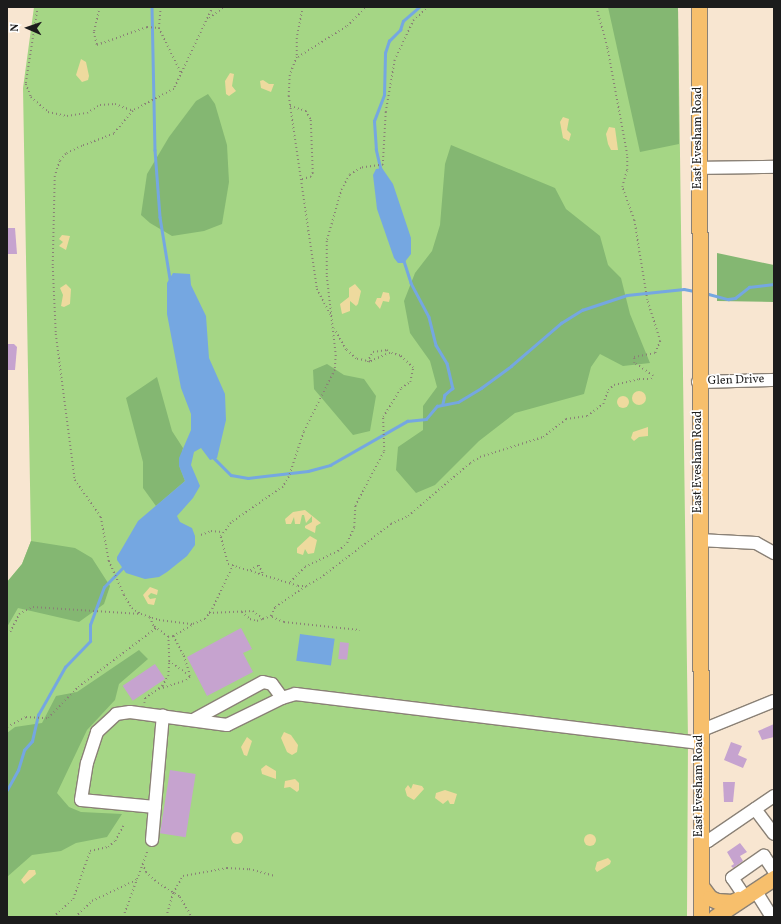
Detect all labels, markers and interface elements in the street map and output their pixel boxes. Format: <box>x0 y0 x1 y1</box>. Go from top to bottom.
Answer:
north arrow <box>8 8 48 48</box>
text: N <box>8 23 23 32</box>
street label: East Evesham Road <box>692 87 706 189</box>
street label: Glen Drive <box>707 373 765 389</box>
street label: East Evesham Road <box>692 411 706 513</box>
street label: East Evesham Road <box>693 735 707 837</box>

